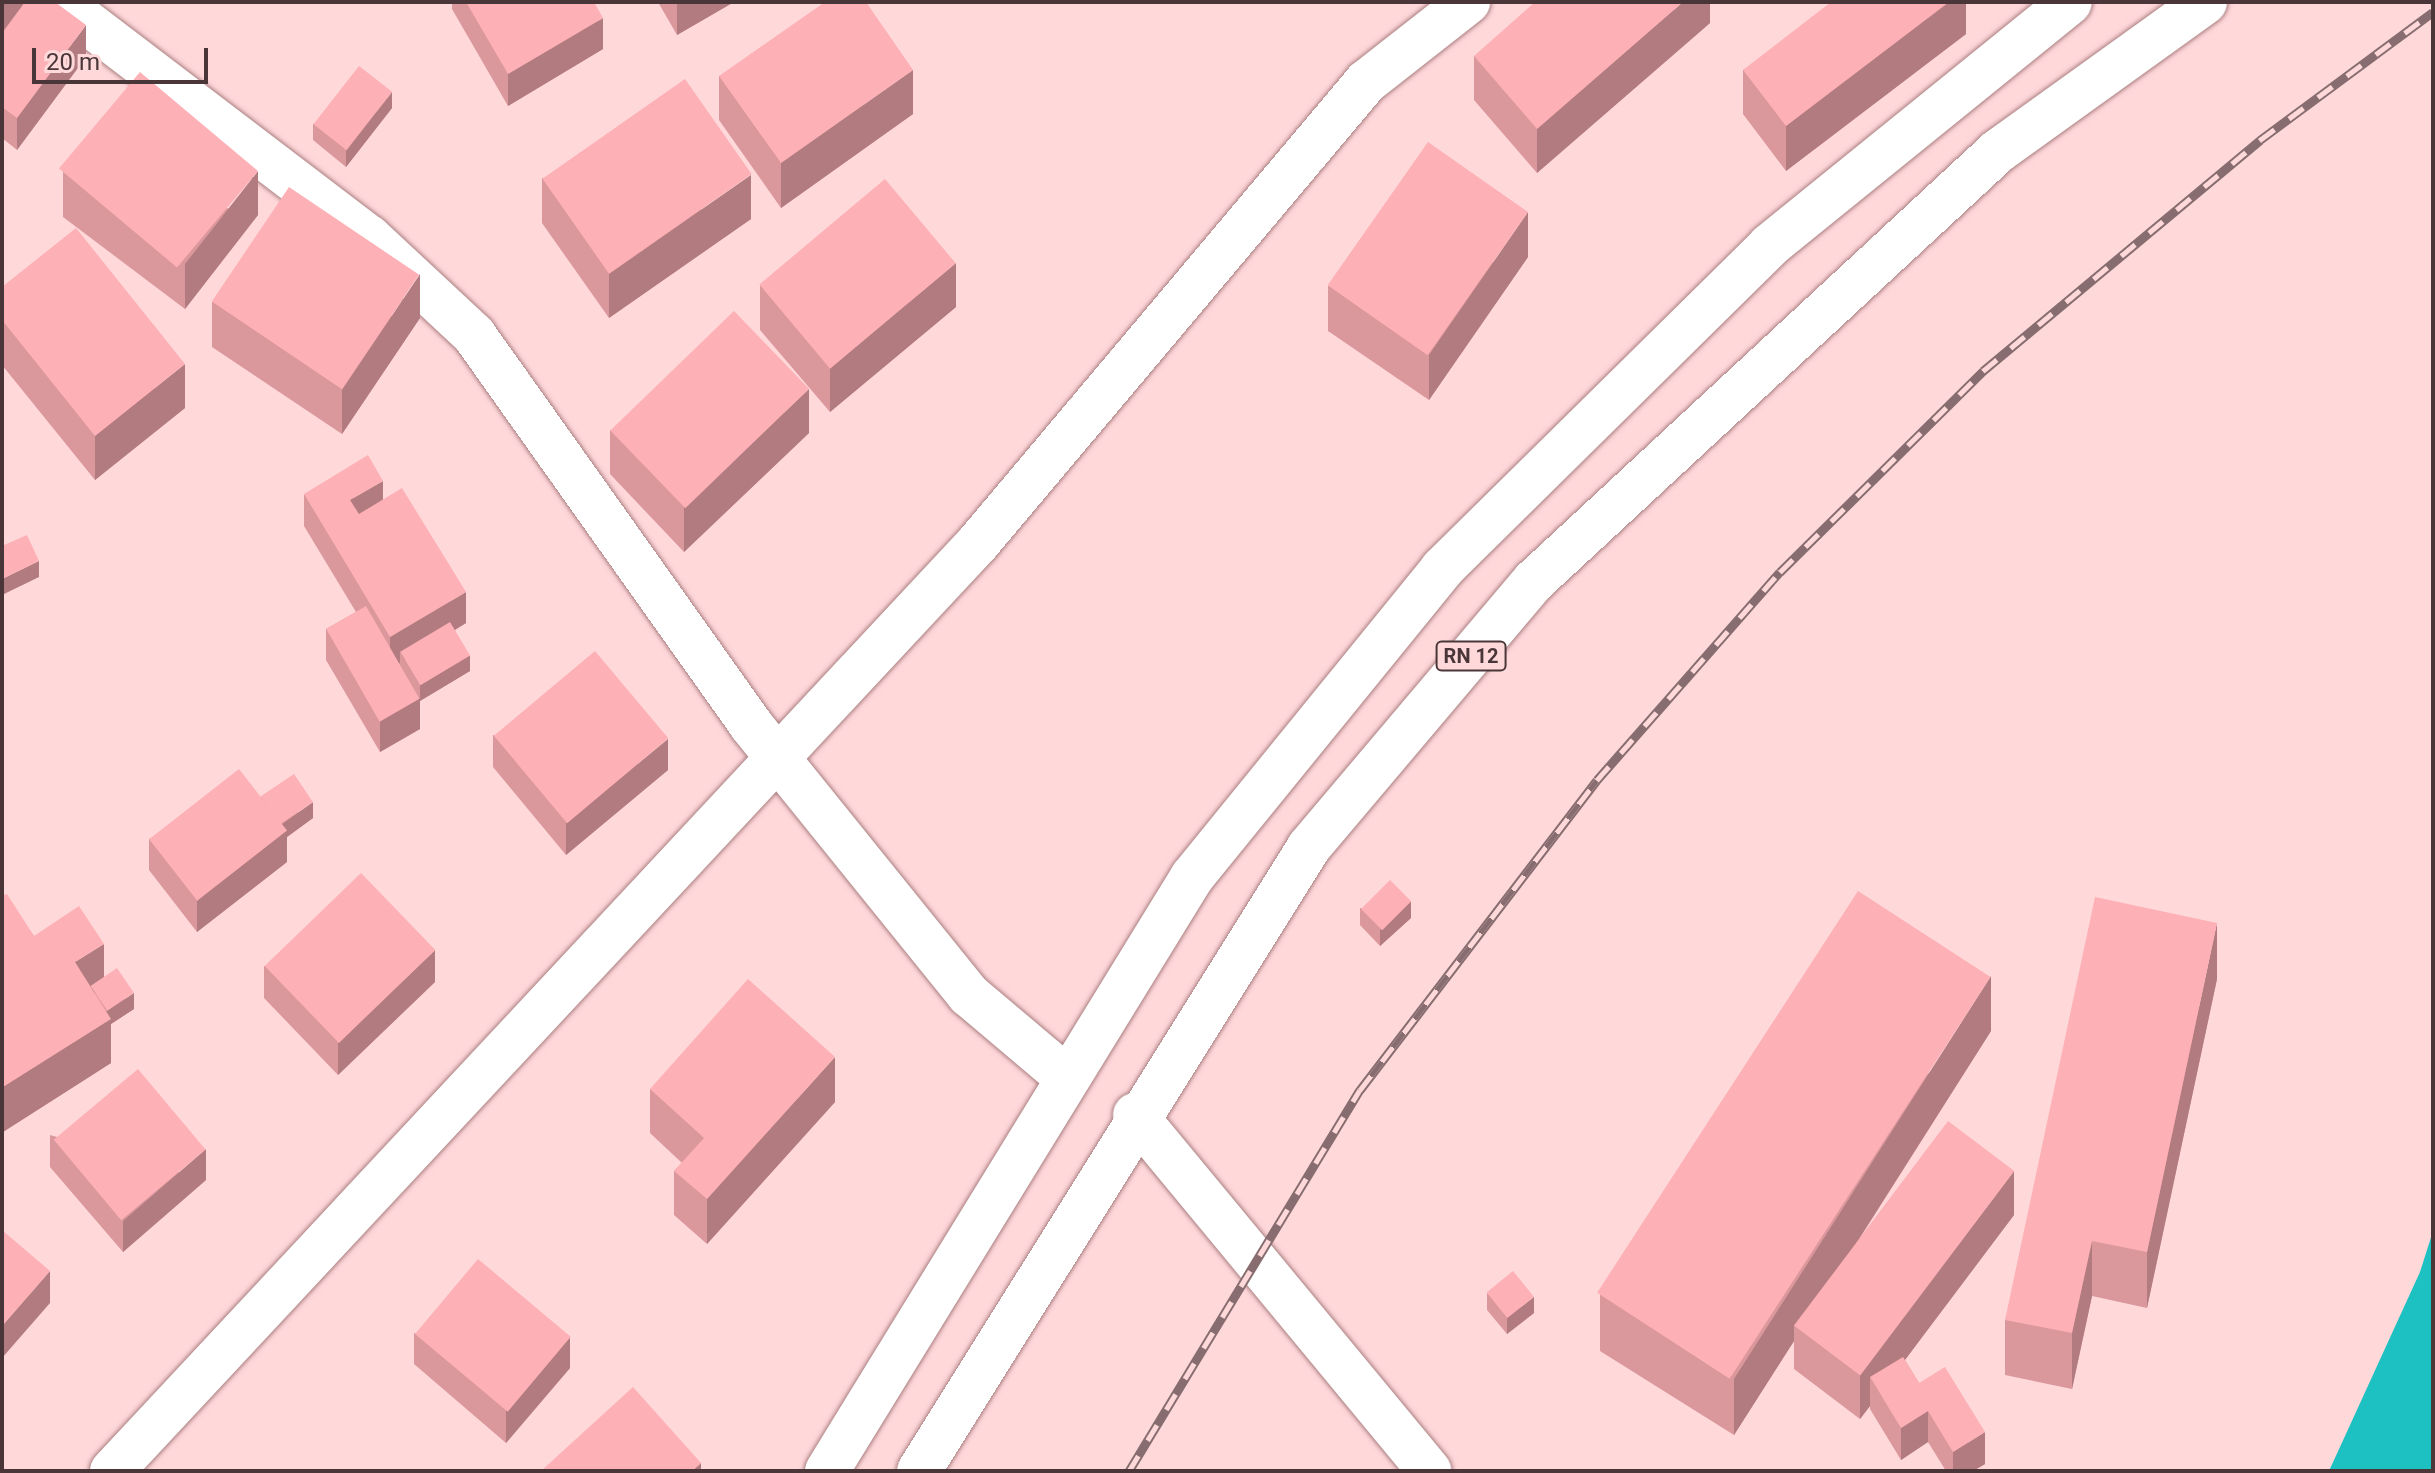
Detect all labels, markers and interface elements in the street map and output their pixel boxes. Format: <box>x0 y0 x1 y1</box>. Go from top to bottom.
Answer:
scale bar <box>36 32 212 82</box>
text: 20 m <box>46 48 100 76</box>
road number: RN 12 <box>1435 640 1507 672</box>

